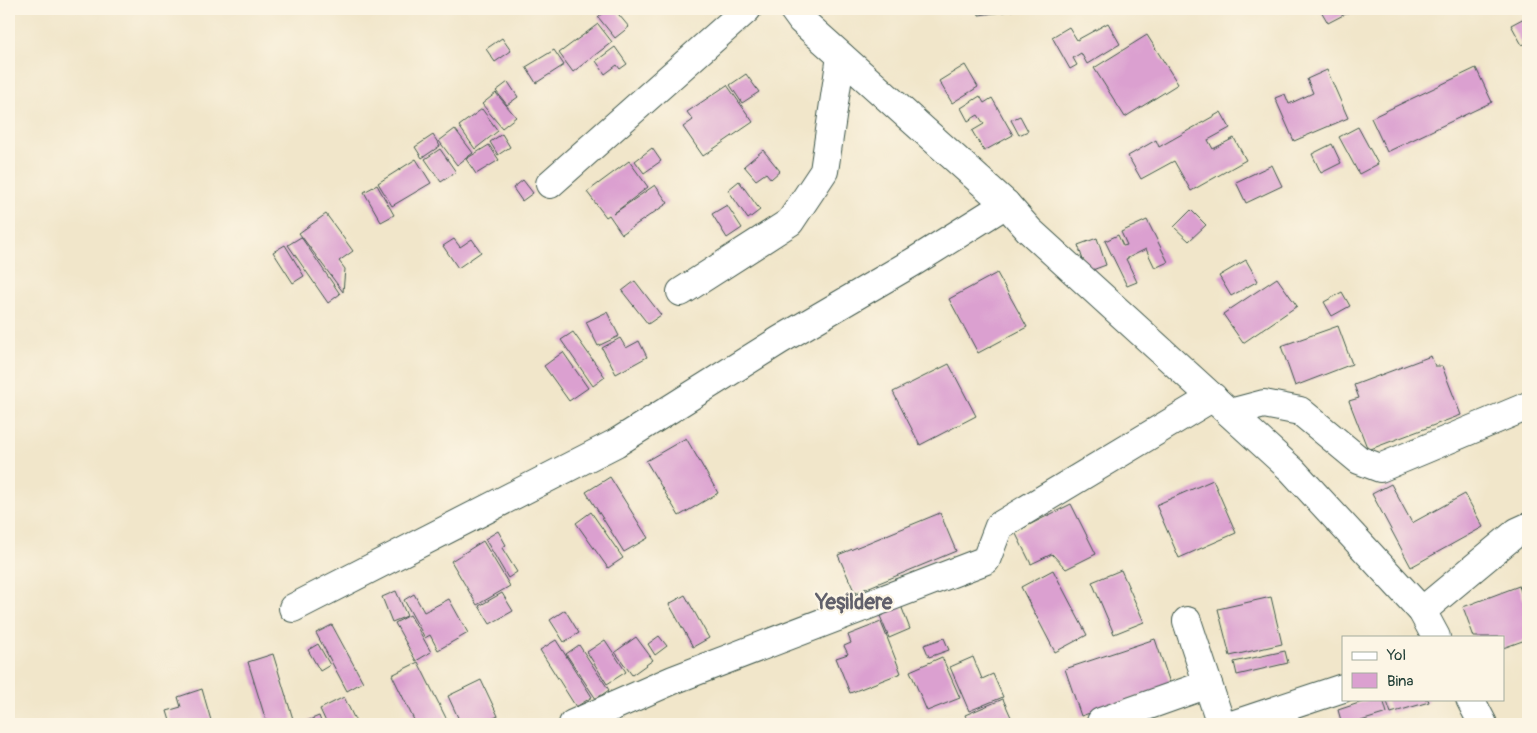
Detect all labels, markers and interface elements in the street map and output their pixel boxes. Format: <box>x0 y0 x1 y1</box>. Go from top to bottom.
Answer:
district label: Yeşildere <box>815 589 893 616</box>
legend <box>1342 636 1504 700</box>
text: Yol <box>1386 646 1406 665</box>
text: Bina <box>1387 672 1414 691</box>

